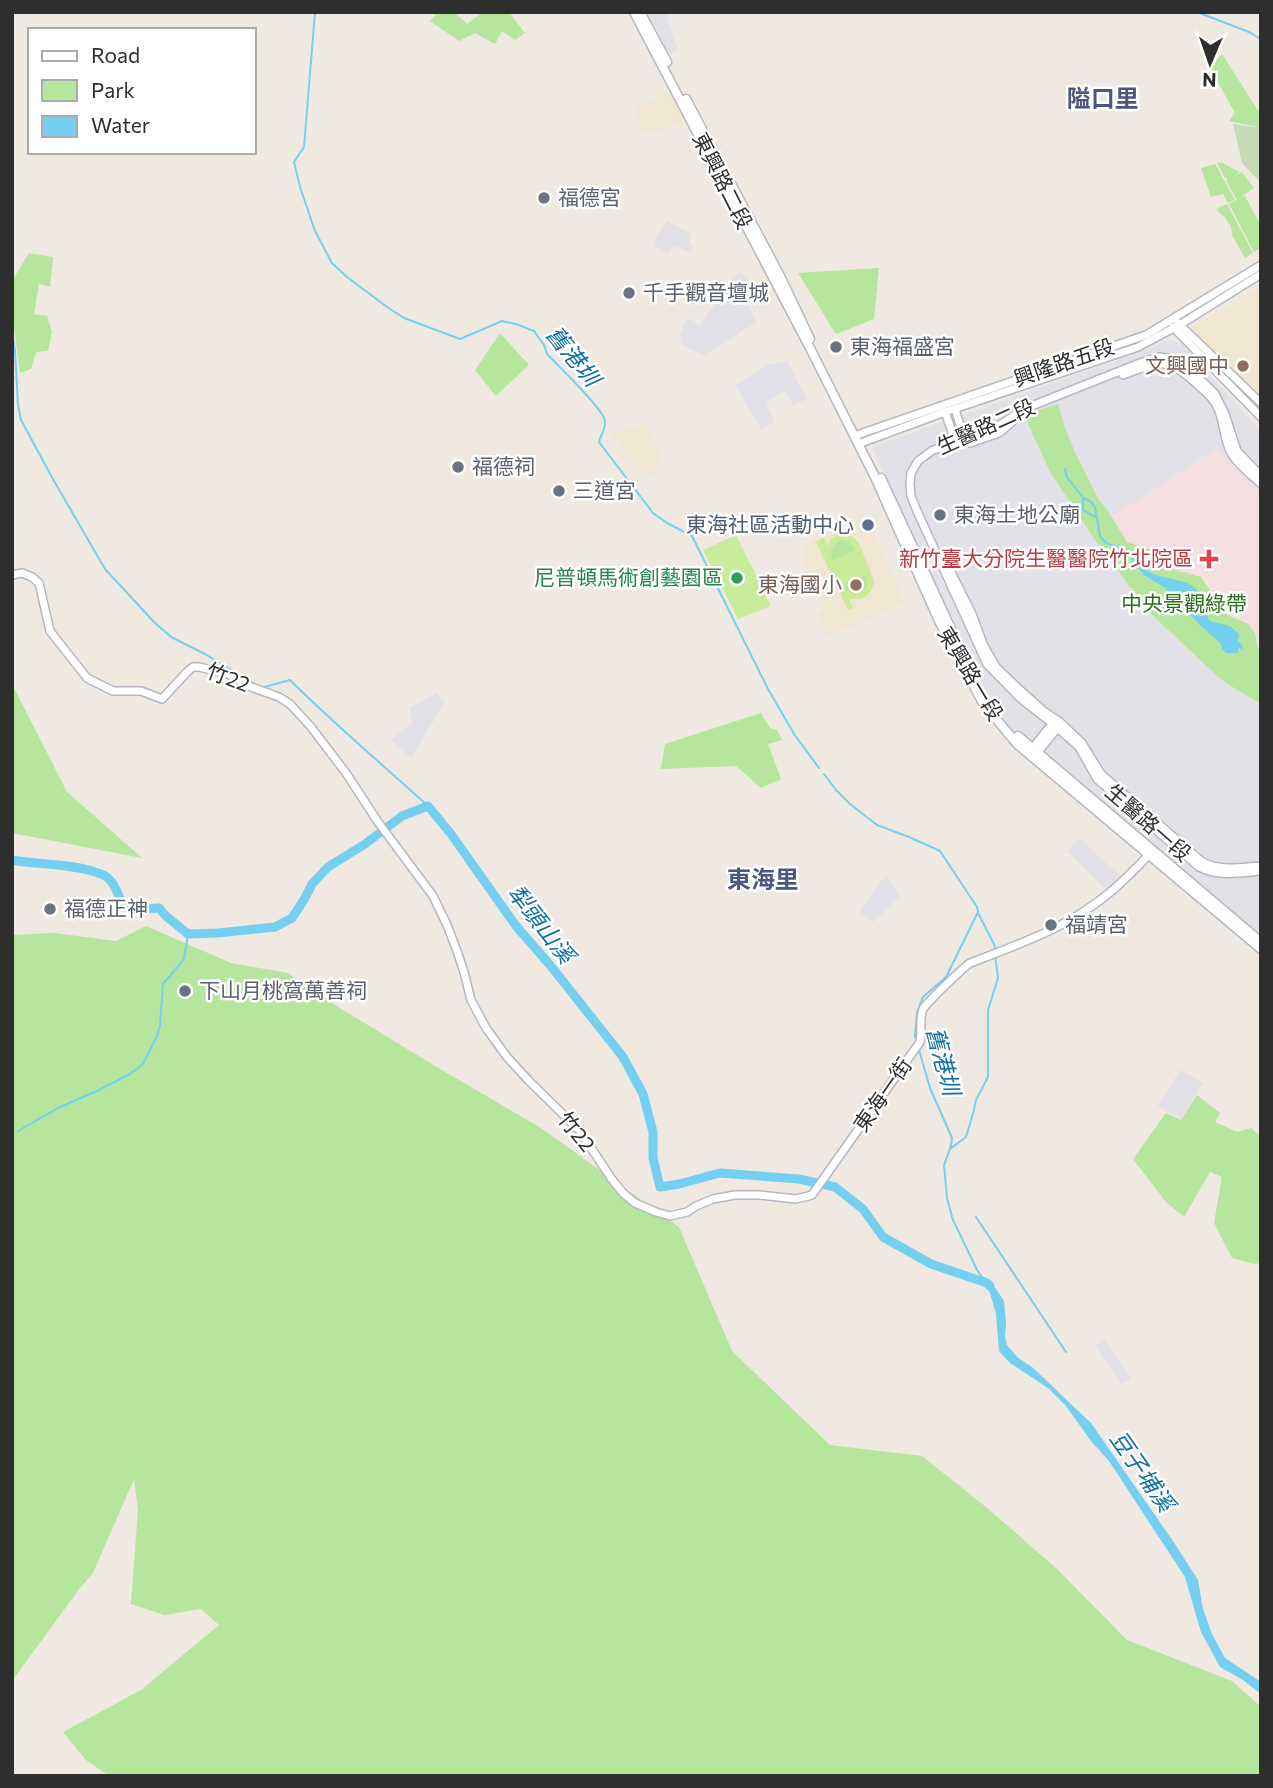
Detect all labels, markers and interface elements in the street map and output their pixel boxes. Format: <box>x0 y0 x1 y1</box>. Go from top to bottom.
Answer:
legend <box>28 28 256 154</box>
north arrow <box>1175 28 1245 98</box>
text: Road <box>91 42 140 67</box>
text: N <box>1202 69 1217 92</box>
text: Park <box>91 77 135 102</box>
district label: 隘口里 <box>1067 83 1139 112</box>
text: Water <box>91 112 150 137</box>
street label: 東興路二段 <box>688 128 758 233</box>
place label: 福德宮 <box>558 184 621 209</box>
marker: 福德宮 <box>536 190 552 206</box>
place label: 千手觀音壇城 <box>643 279 769 304</box>
marker: 千手觀音壇城 <box>621 285 637 301</box>
water label: 舊港圳 <box>541 320 608 393</box>
place label: 東海福盛宮 <box>850 333 955 358</box>
street label: 興隆路五段 <box>1010 333 1117 390</box>
marker: 東海福盛宮 <box>828 339 844 355</box>
place label: 文興國中 <box>1145 352 1229 377</box>
marker: 文興國中 <box>1235 358 1251 374</box>
street label: 生醫路二段 <box>932 393 1038 458</box>
place label: 福德祠 <box>472 453 535 478</box>
marker: 福德祠 <box>450 459 466 475</box>
place label: 三道宮 <box>573 477 636 502</box>
marker: 三道宮 <box>551 483 567 499</box>
place label: 東海土地公廟 <box>954 501 1080 526</box>
marker: 東海土地公廟 <box>932 507 948 523</box>
place label: 東海社區活動中心 <box>686 511 854 536</box>
marker: 東海社區活動中心 <box>860 517 876 533</box>
place label: 新竹臺大分院生醫醫院竹北院區 <box>899 545 1193 570</box>
marker: 新竹臺大分院生醫醫院竹北院區 <box>1199 549 1219 569</box>
place label: 尼普頓馬術創藝園區 <box>534 564 723 589</box>
marker: 尼普頓馬術創藝園區 <box>729 570 745 586</box>
place label: 東海國小 <box>758 571 842 596</box>
marker: 東海國小 <box>848 577 864 593</box>
park label: 中央景觀綠帶 <box>1121 590 1247 615</box>
street label: 東興路一段 <box>934 622 1009 725</box>
street label: 竹22 <box>203 657 254 696</box>
street label: 生醫路一段 <box>1101 778 1197 866</box>
district label: 東海里 <box>727 864 799 893</box>
water label: 犁頭山溪 <box>502 879 583 971</box>
place label: 福德正神 <box>64 895 148 920</box>
marker: 福德正神 <box>42 901 58 917</box>
place label: 福靖宮 <box>1065 911 1128 936</box>
marker: 福靖宮 <box>1043 917 1059 933</box>
place label: 下山月桃窩萬善祠 <box>199 977 367 1002</box>
marker: 下山月桃窩萬善祠 <box>177 983 193 999</box>
water label: 舊港圳 <box>922 1024 967 1101</box>
street label: 東海一街 <box>847 1053 916 1136</box>
street label: 竹22 <box>554 1106 601 1156</box>
water label: 豆子埔溪 <box>1105 1425 1182 1519</box>

